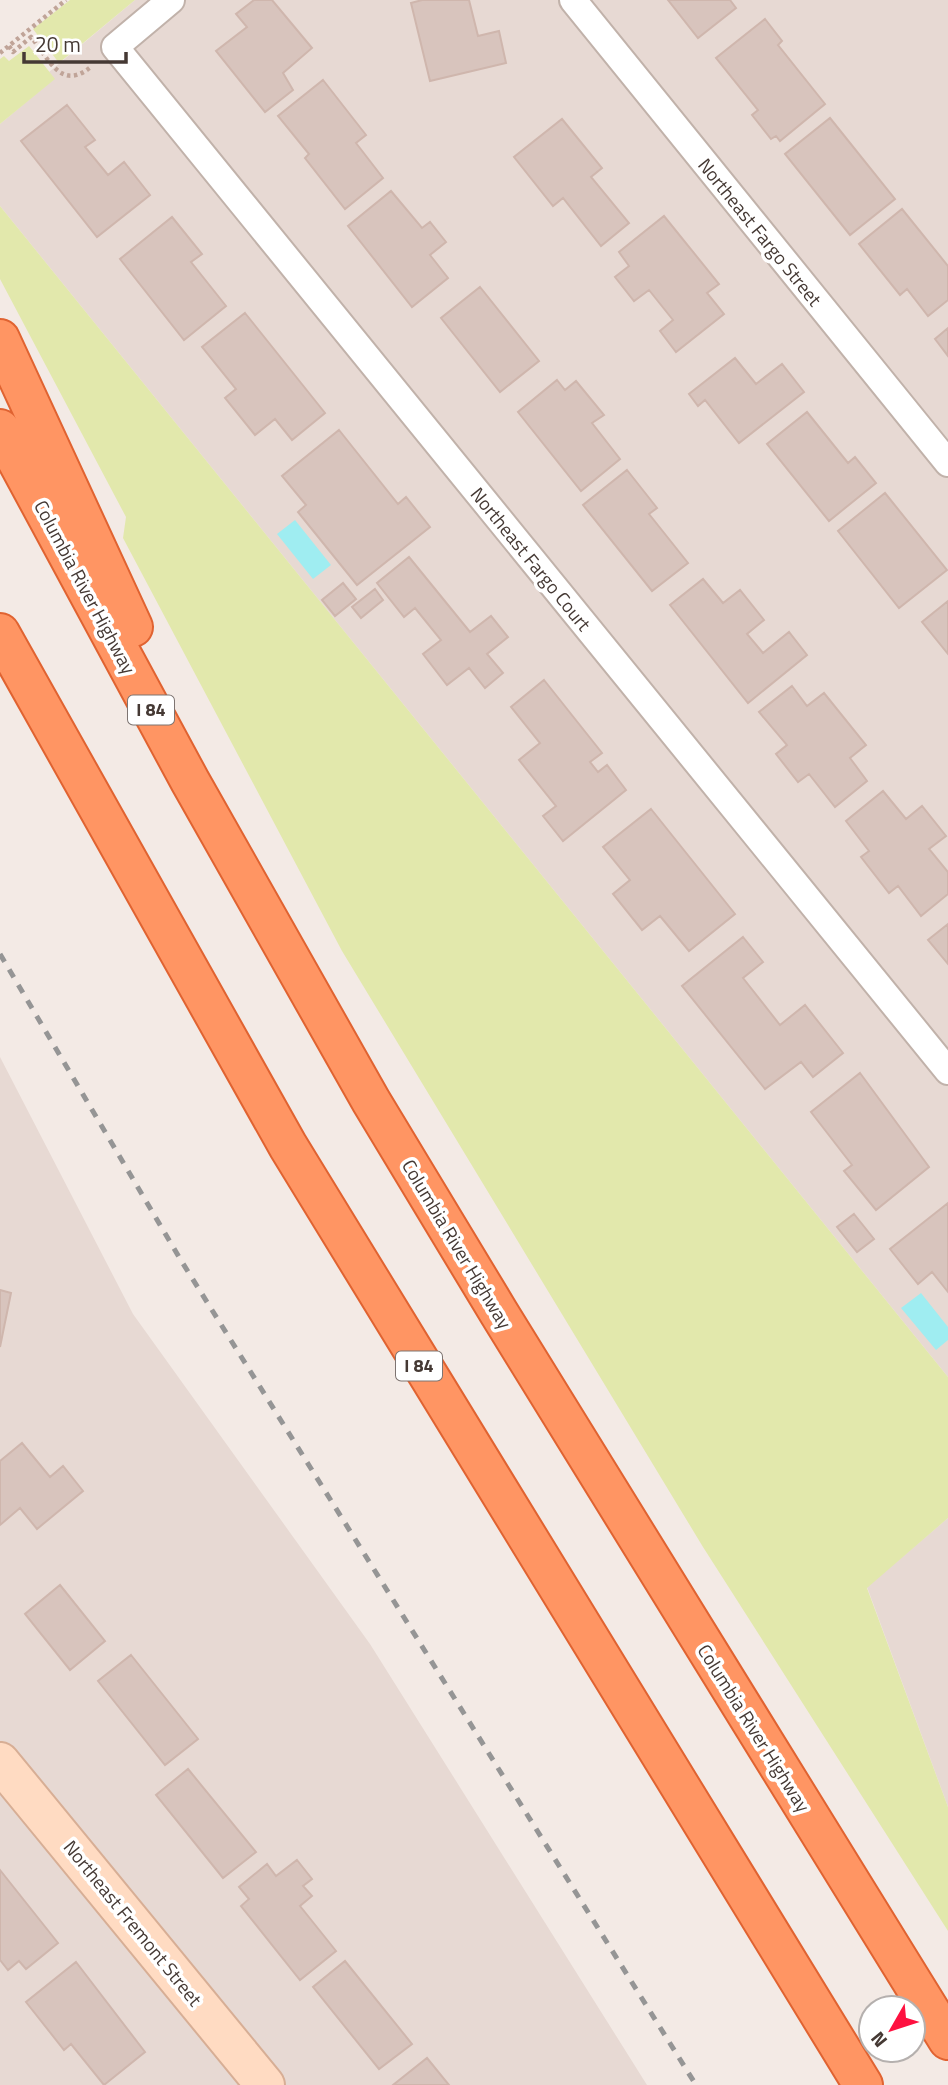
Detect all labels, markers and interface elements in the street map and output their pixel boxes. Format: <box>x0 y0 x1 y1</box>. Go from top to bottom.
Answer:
scale bar <box>24 21 126 65</box>
text: 20 m <box>35 28 81 60</box>
street label: Northeast Fargo Street <box>691 151 830 312</box>
street label: Northeast Fargo Court <box>464 480 599 637</box>
street label: Columbia River Highway <box>27 495 144 679</box>
road number: I 84 <box>128 696 174 724</box>
street label: Columbia River Highway <box>395 1153 520 1334</box>
road number: I 84 <box>396 1352 442 1380</box>
street label: Columbia River Highway <box>691 1638 818 1817</box>
street label: Northeast Fremont Street <box>57 1833 210 2012</box>
north arrow <box>857 1994 927 2064</box>
text: N <box>863 2026 894 2054</box>

